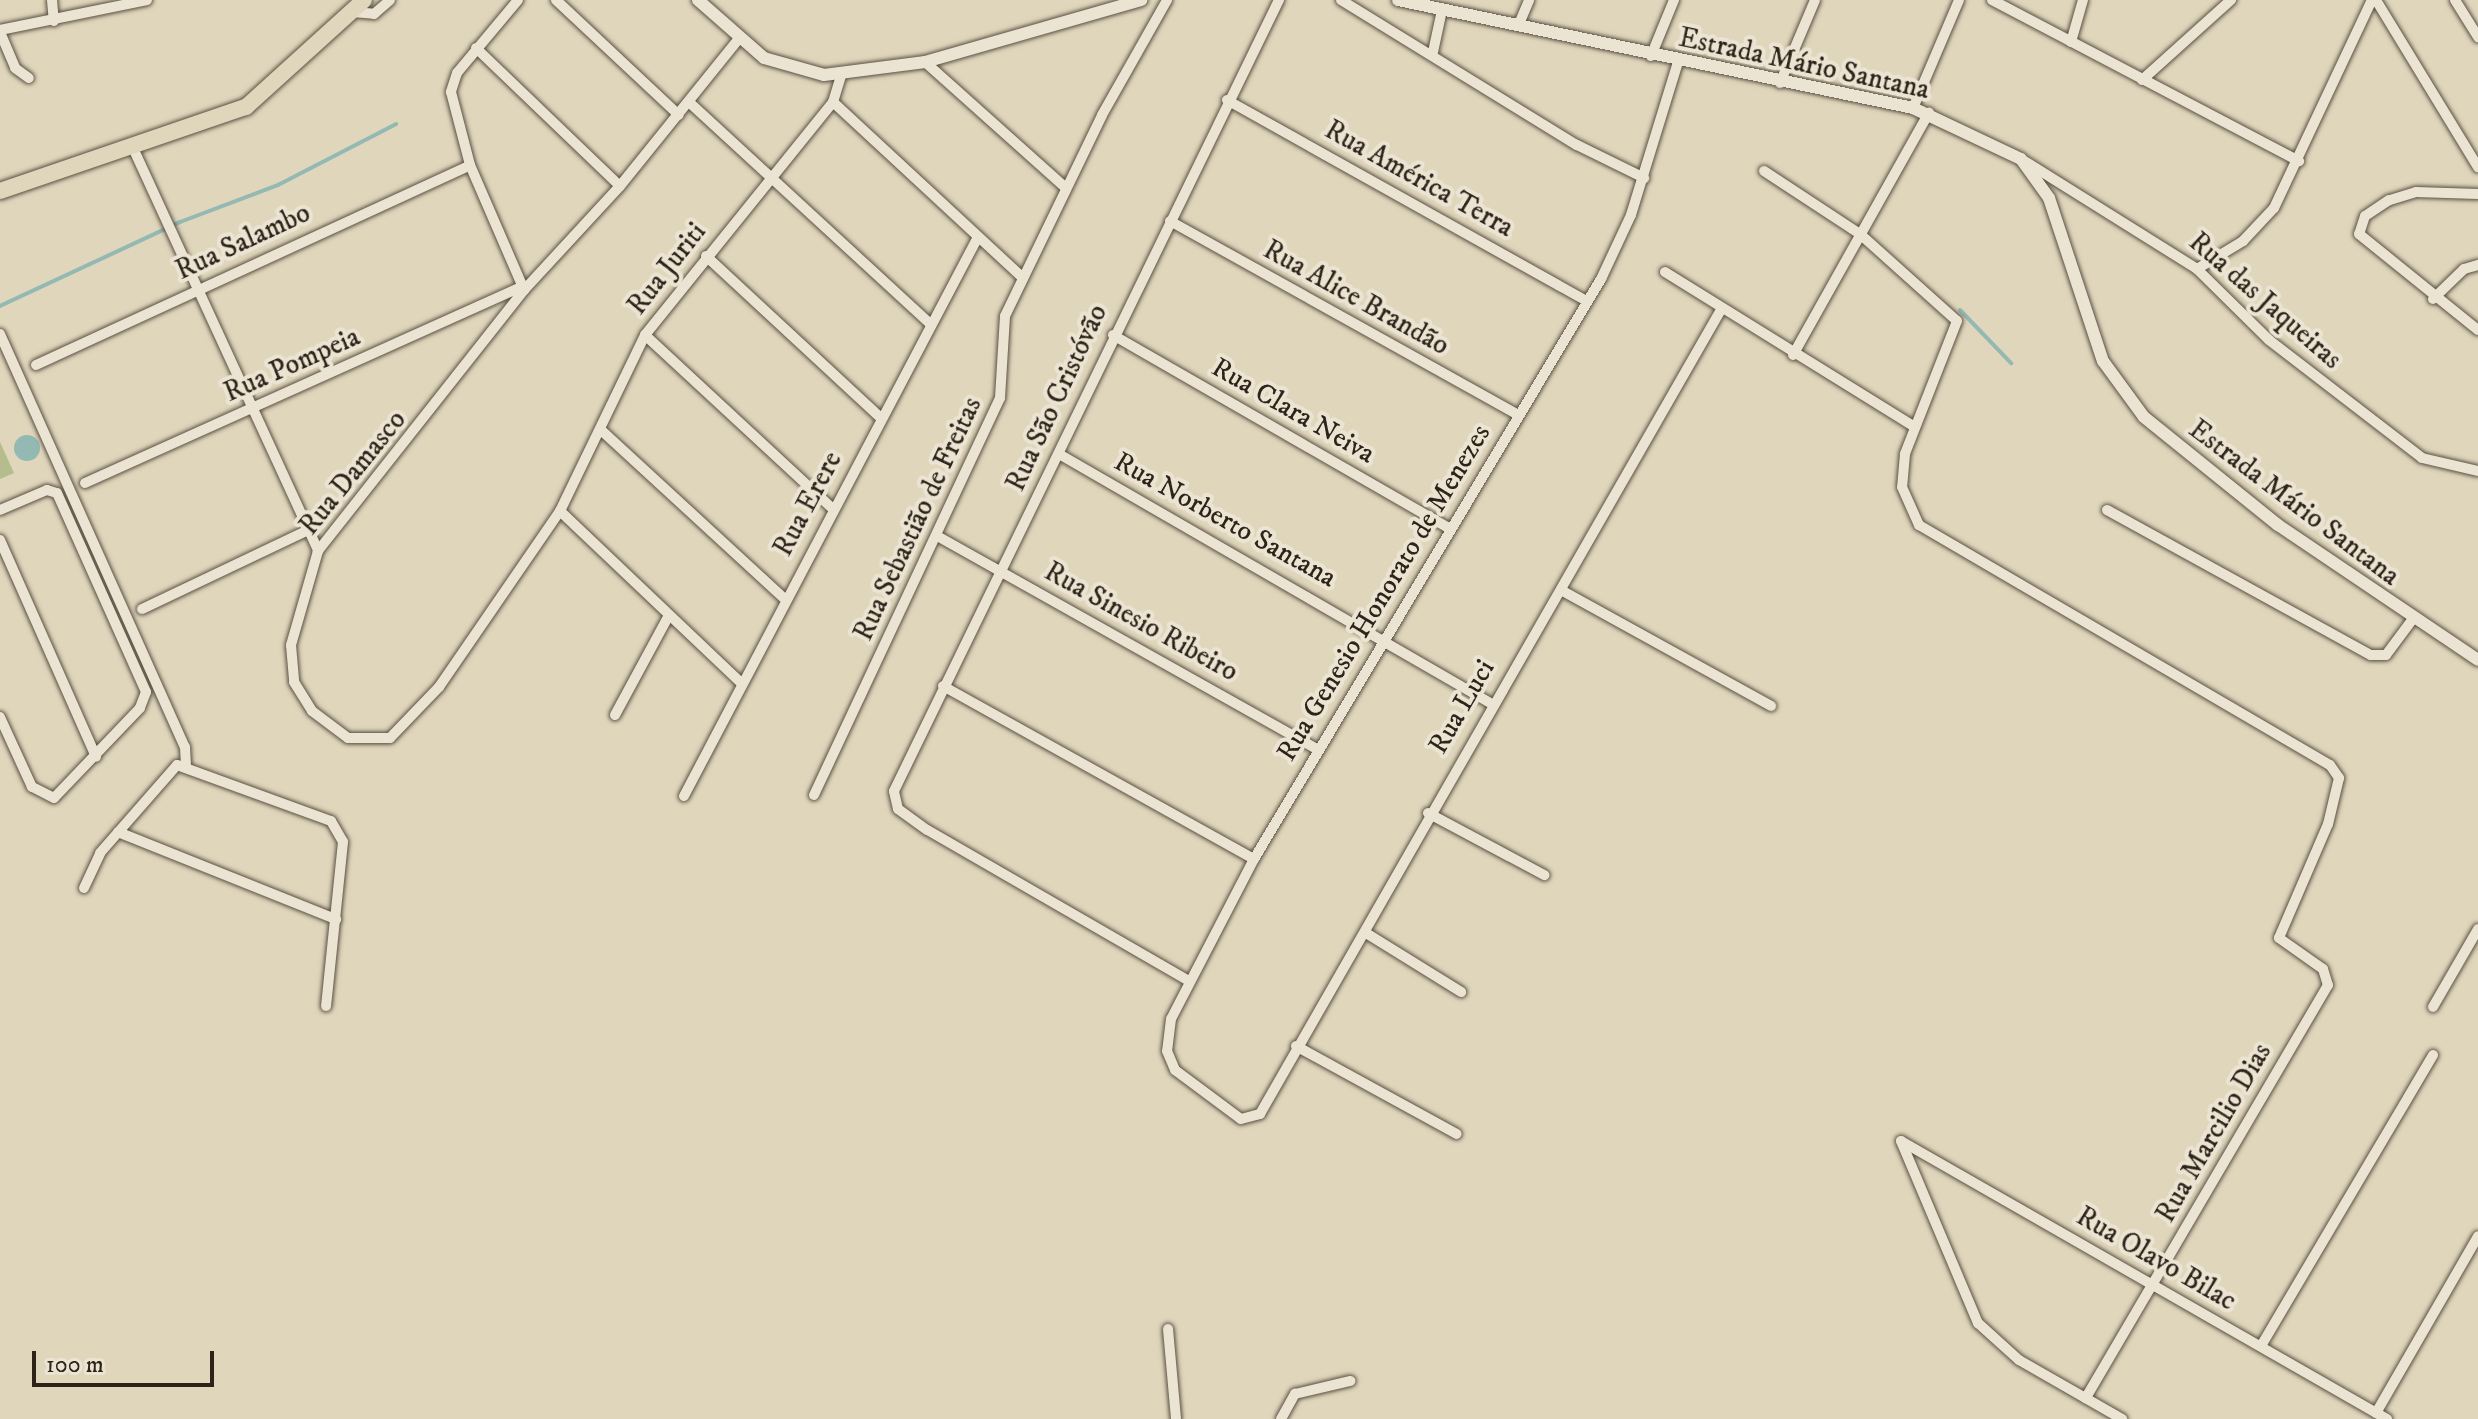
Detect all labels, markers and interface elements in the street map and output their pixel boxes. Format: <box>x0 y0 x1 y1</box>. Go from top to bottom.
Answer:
street label: Estrada Mário Santana <box>1676 21 1932 107</box>
street label: Rua América Terra <box>1319 113 1519 245</box>
street label: Rua Salambo <box>170 196 316 288</box>
street label: Rua Juriti <box>621 216 713 322</box>
street label: Rua das Jaqueiras <box>2182 225 2348 377</box>
street label: Rua Alice Brandão <box>1257 233 1455 363</box>
street label: Rua São Cristóvão <box>999 299 1115 497</box>
street label: Rua Pompeia <box>219 320 365 410</box>
street label: Rua Clara Neiva <box>1205 351 1381 471</box>
street label: Rua Sebastião de Freitas <box>847 392 989 646</box>
street label: Rua Damasco <box>293 404 413 542</box>
street label: Estrada Mário Santana <box>2182 413 2406 593</box>
street label: Rua Genesio Honorato de Menezes <box>1270 419 1498 767</box>
street label: Rua Norberto Santana <box>1108 445 1342 595</box>
street label: Rua Erere <box>766 446 850 562</box>
street label: Rua Sinesio Ribeiro <box>1038 555 1244 689</box>
street label: Rua Luci <box>1422 654 1502 760</box>
street label: Rua Marcilio Dias <box>2149 1037 2279 1229</box>
street label: Rua Olavo Bilac <box>2070 1200 2242 1318</box>
scale bar <box>36 1335 218 1385</box>
text: 100 m <box>46 1350 104 1380</box>

